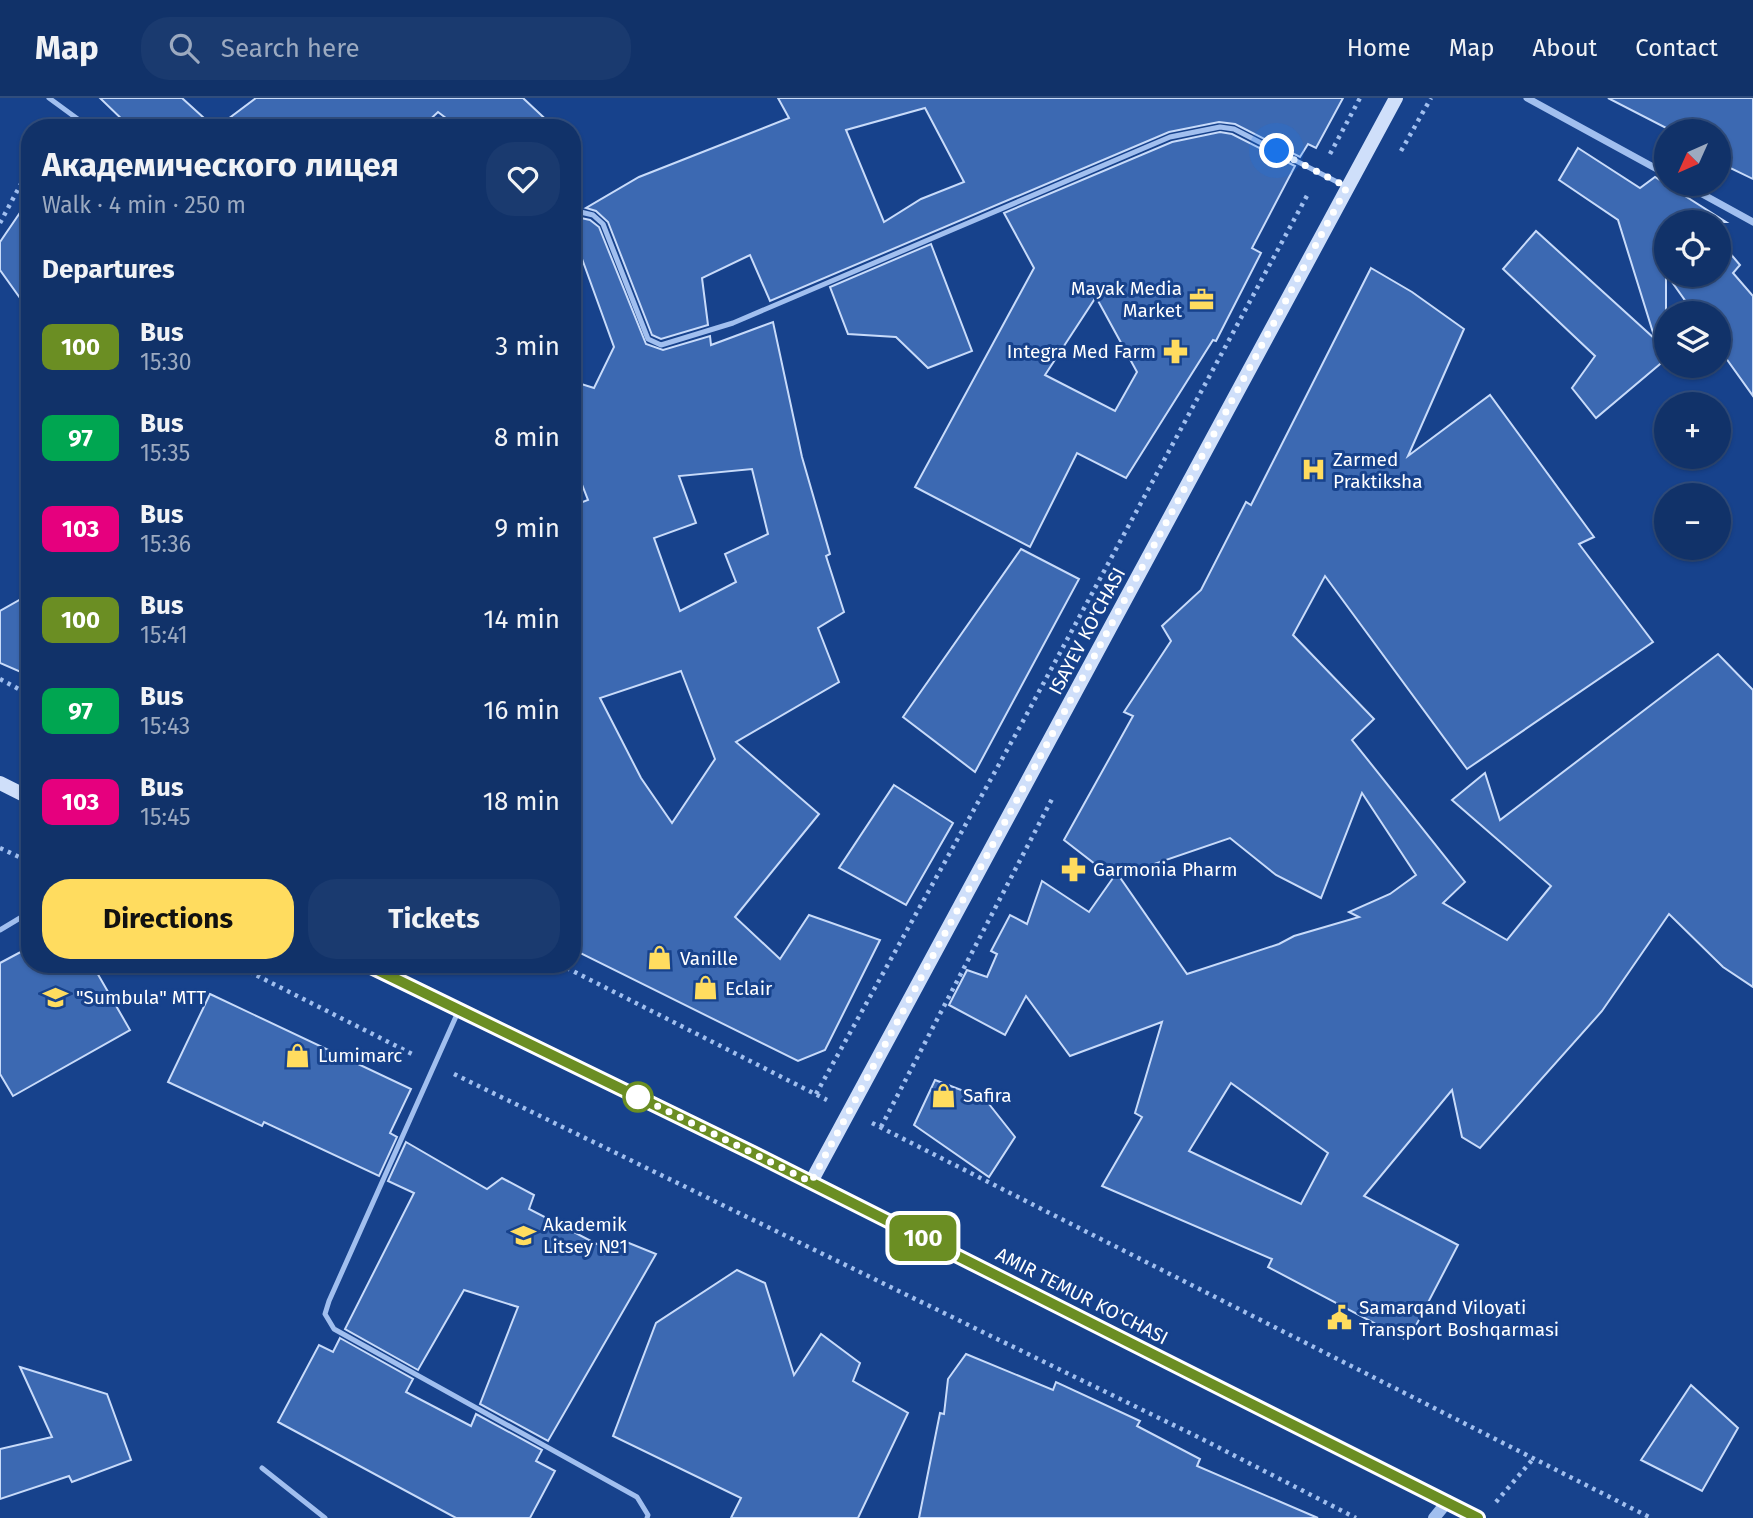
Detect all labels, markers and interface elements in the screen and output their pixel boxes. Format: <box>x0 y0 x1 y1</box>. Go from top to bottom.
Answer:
search box <box>141 17 631 80</box>
text: Map <box>35 28 99 68</box>
icon: search <box>165 29 203 67</box>
text: Search here <box>221 33 360 64</box>
text: Home <box>1347 34 1411 62</box>
text: Map <box>1449 34 1495 62</box>
text: About <box>1533 34 1597 62</box>
text: Contact <box>1635 34 1718 62</box>
north arrow <box>1654 119 1731 196</box>
map controls <box>1654 119 1731 560</box>
your location <box>1259 133 1294 168</box>
button: heart <box>486 142 560 216</box>
text: Академического лицея <box>42 145 399 185</box>
text: Walk · 4 min · 250 m <box>42 191 246 219</box>
button: locate <box>1654 210 1731 287</box>
text: Departures <box>42 254 175 285</box>
place label: Mayak Media Market <box>1071 277 1182 322</box>
office icon: Mayak Media Market <box>1188 285 1216 313</box>
button: layers <box>1654 301 1731 378</box>
text: Bus <box>140 317 183 348</box>
text: 3 min <box>495 331 560 362</box>
text: 100 <box>61 333 100 361</box>
pharmacy icon: Integra Med Farm <box>1162 337 1190 365</box>
place label: Integra Med Farm <box>1007 340 1156 363</box>
text: 15:30 <box>140 348 192 376</box>
button: + <box>1654 392 1731 469</box>
text: Bus <box>140 408 183 439</box>
text: 8 min <box>494 422 560 453</box>
text: 97 <box>68 424 93 452</box>
text: 15:35 <box>140 439 190 467</box>
place label: Zarmed Praktiksha <box>1333 448 1423 493</box>
hospital icon: Zarmed Praktiksha <box>1299 456 1327 484</box>
button: − <box>1654 483 1731 560</box>
text: Bus <box>140 499 183 530</box>
text: 9 min <box>495 513 560 544</box>
text: 103 <box>62 515 99 543</box>
text: 15:36 <box>140 530 191 558</box>
street label: ISAYEV KO'CHASI <box>1044 563 1130 699</box>
text: Bus <box>140 590 183 621</box>
text: 14 min <box>483 604 560 635</box>
text: 100 <box>61 606 100 634</box>
text: 15:41 <box>140 621 188 649</box>
text: Bus <box>140 681 183 712</box>
text: 16 min <box>483 695 560 726</box>
text: 97 <box>68 697 93 725</box>
text: 15:43 <box>140 712 190 740</box>
text: Bus <box>140 772 183 803</box>
text: 18 min <box>483 786 560 817</box>
text: 103 <box>62 788 99 816</box>
text: 15:45 <box>140 803 190 831</box>
pharmacy icon: Garmonia Pharm <box>1059 855 1087 883</box>
place label: Garmonia Pharm <box>1093 858 1238 881</box>
button: Directions <box>42 879 294 959</box>
button: Tickets <box>308 879 560 959</box>
shop icon: Vanille <box>646 944 674 972</box>
place label: Vanille <box>680 947 738 970</box>
shop icon: Eclair <box>691 974 719 1002</box>
place label: Eclair <box>725 977 773 1000</box>
school or university icon: "Sumbula" MTT <box>42 983 70 1011</box>
place label: "Sumbula" MTT <box>76 986 206 1009</box>
shop icon: Lumimarc <box>284 1041 312 1069</box>
place label: Lumimarc <box>318 1044 402 1067</box>
shop icon: Safira <box>929 1081 957 1109</box>
unlabelled marker <box>623 1082 653 1112</box>
place label: Safira <box>963 1084 1012 1107</box>
place label: Akademik Litsey №1 <box>543 1213 628 1258</box>
line badge: 100 <box>883 1215 963 1261</box>
school or university icon: Akademik Litsey №1 <box>509 1221 537 1249</box>
text: 100 <box>903 1224 943 1252</box>
street label: AMIR TEMUR KO'CHASI <box>992 1243 1172 1349</box>
place label: Samarqand Viloyati Transport Boshqarmasi <box>1359 1296 1559 1341</box>
public building icon: Samarqand Viloyati Transport Boshqarmasi <box>1325 1304 1353 1332</box>

